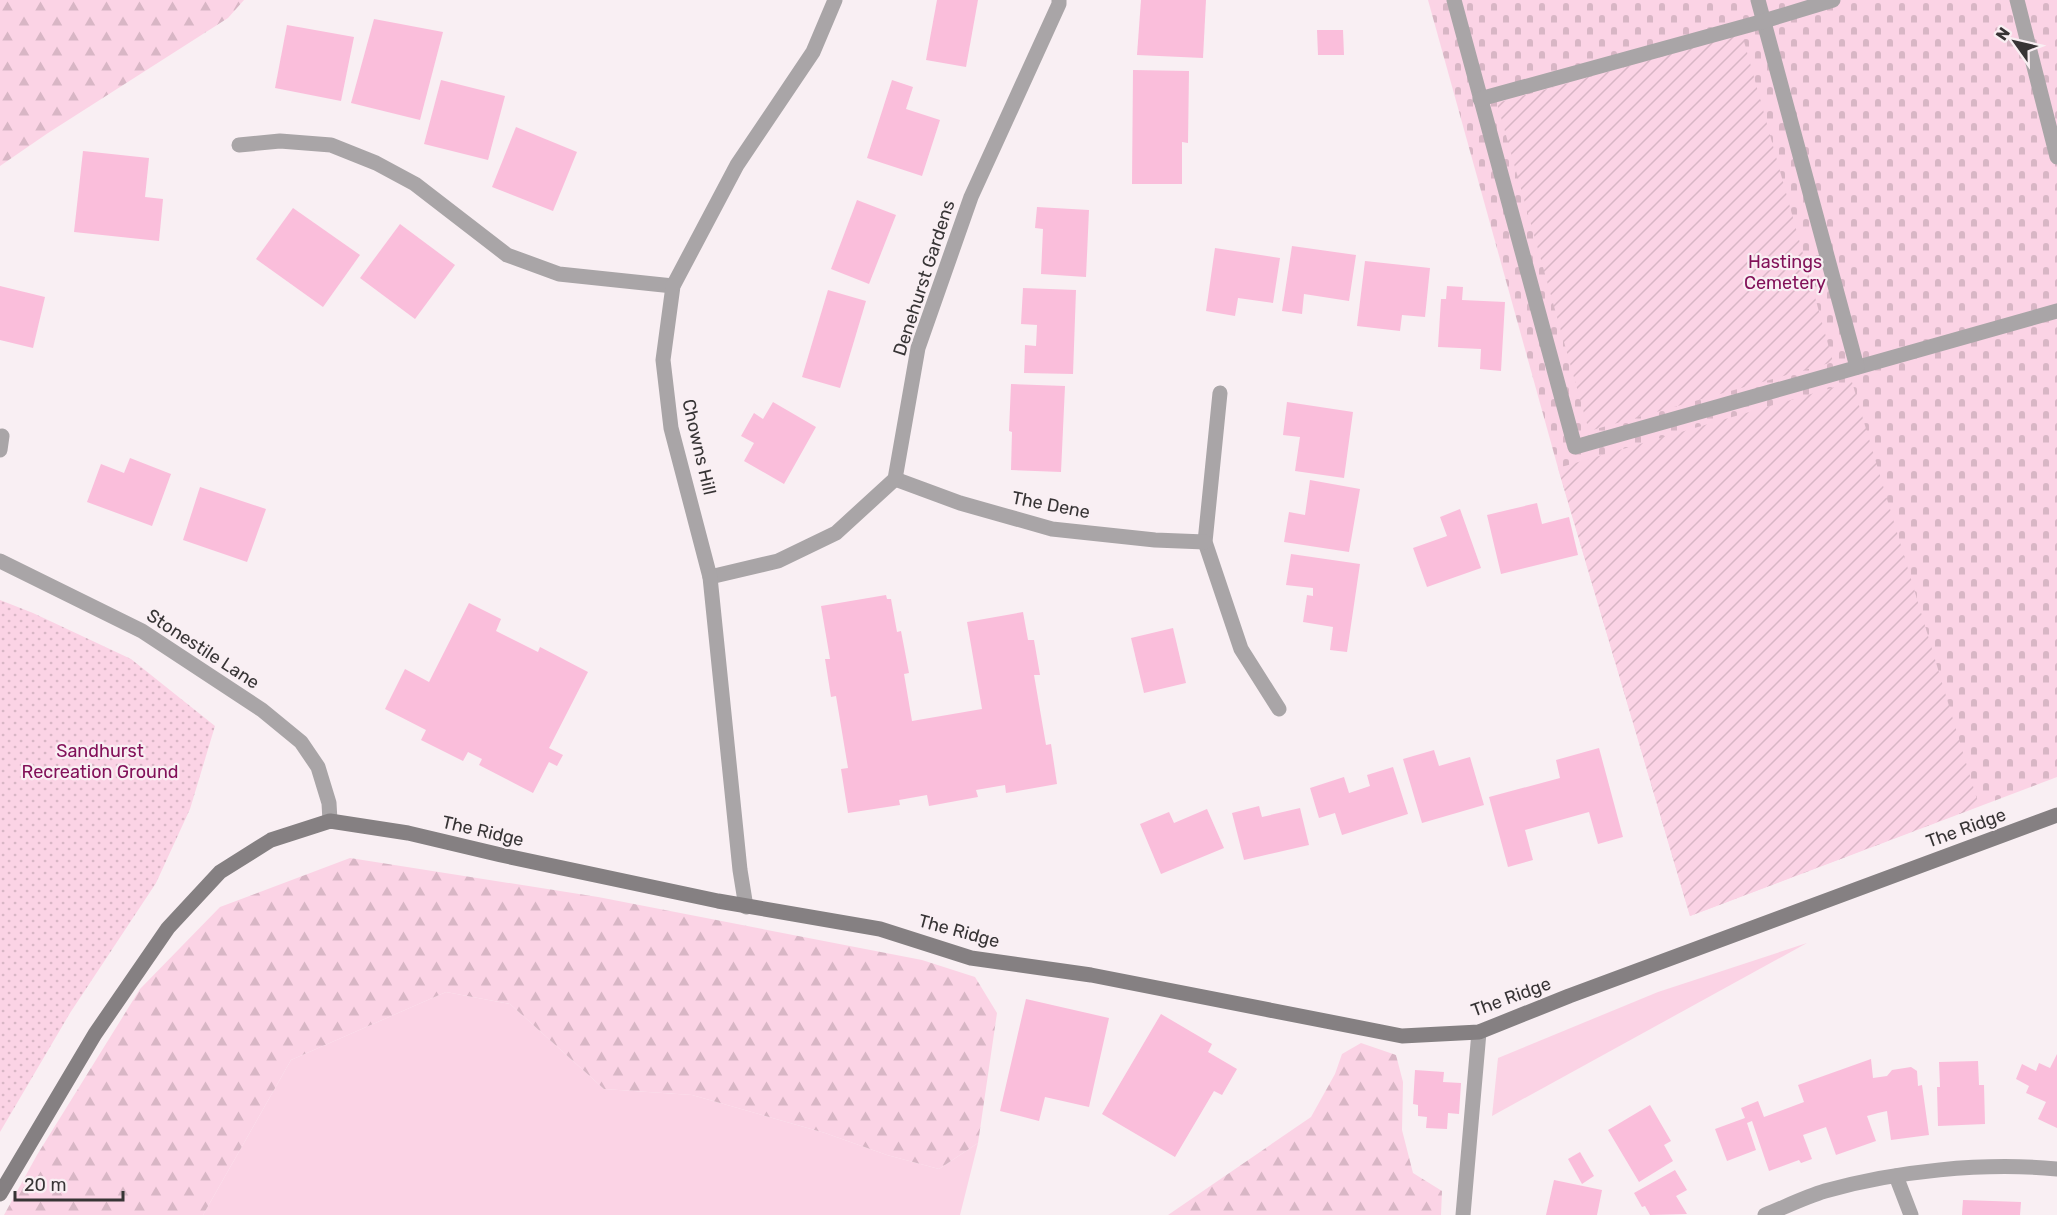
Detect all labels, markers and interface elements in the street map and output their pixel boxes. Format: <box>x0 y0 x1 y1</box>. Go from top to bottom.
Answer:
north arrow <box>1985 12 2045 72</box>
text: N <box>1992 24 2014 44</box>
street label: Denehurst Gardens <box>888 197 960 359</box>
park label: Hastings Cemetery <box>1744 251 1826 294</box>
street label: Chowns Hill <box>677 397 721 497</box>
street label: The Dene <box>1010 487 1092 523</box>
street label: Stonestile Lane <box>142 604 264 694</box>
park label: Sandhurst Recreation Ground <box>21 740 179 783</box>
street label: The Ridge <box>1923 803 2009 853</box>
street label: The Ridge <box>440 811 526 851</box>
street label: The Ridge <box>916 910 1002 952</box>
street label: The Ridge <box>1468 972 1554 1022</box>
scale bar <box>15 1164 123 1202</box>
text: 20 m <box>24 1174 66 1196</box>

